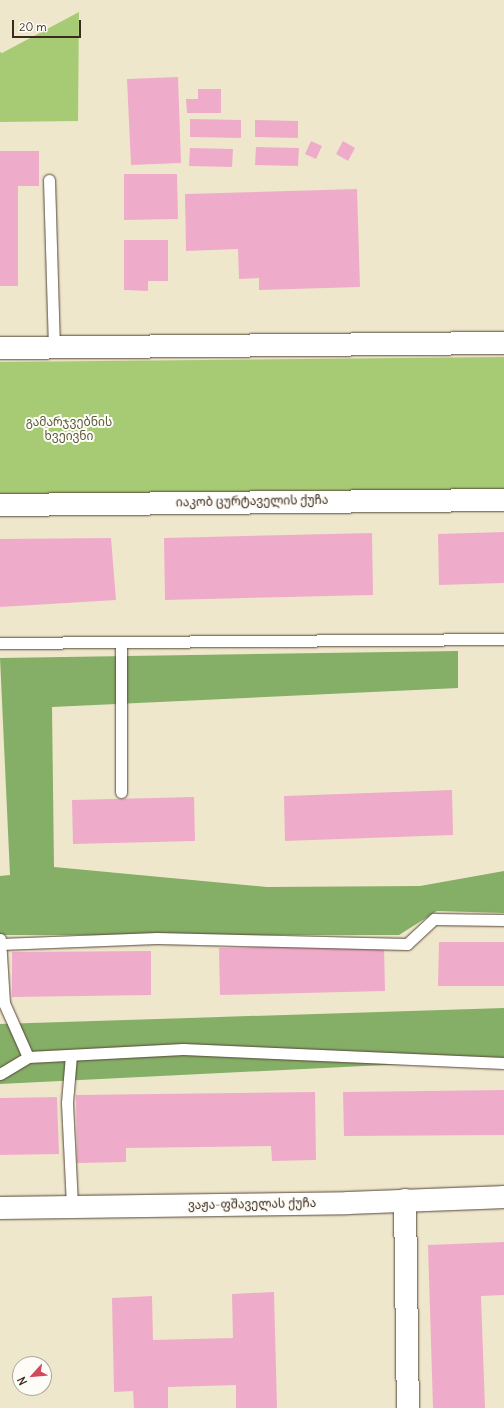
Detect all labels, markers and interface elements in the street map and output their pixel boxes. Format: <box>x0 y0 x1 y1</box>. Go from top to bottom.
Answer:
scale bar <box>14 12 83 38</box>
text: 20 m <box>19 19 47 34</box>
park label: გამარჯვებნის ხვეივნი <box>26 415 112 443</box>
street label: იაკობ ცურტაველის ქუჩა <box>176 492 328 510</box>
street label: ვაჟა-ფშაველას ქუჩა <box>188 1196 316 1212</box>
north arrow <box>12 1356 52 1396</box>
text: N <box>14 1374 30 1388</box>

